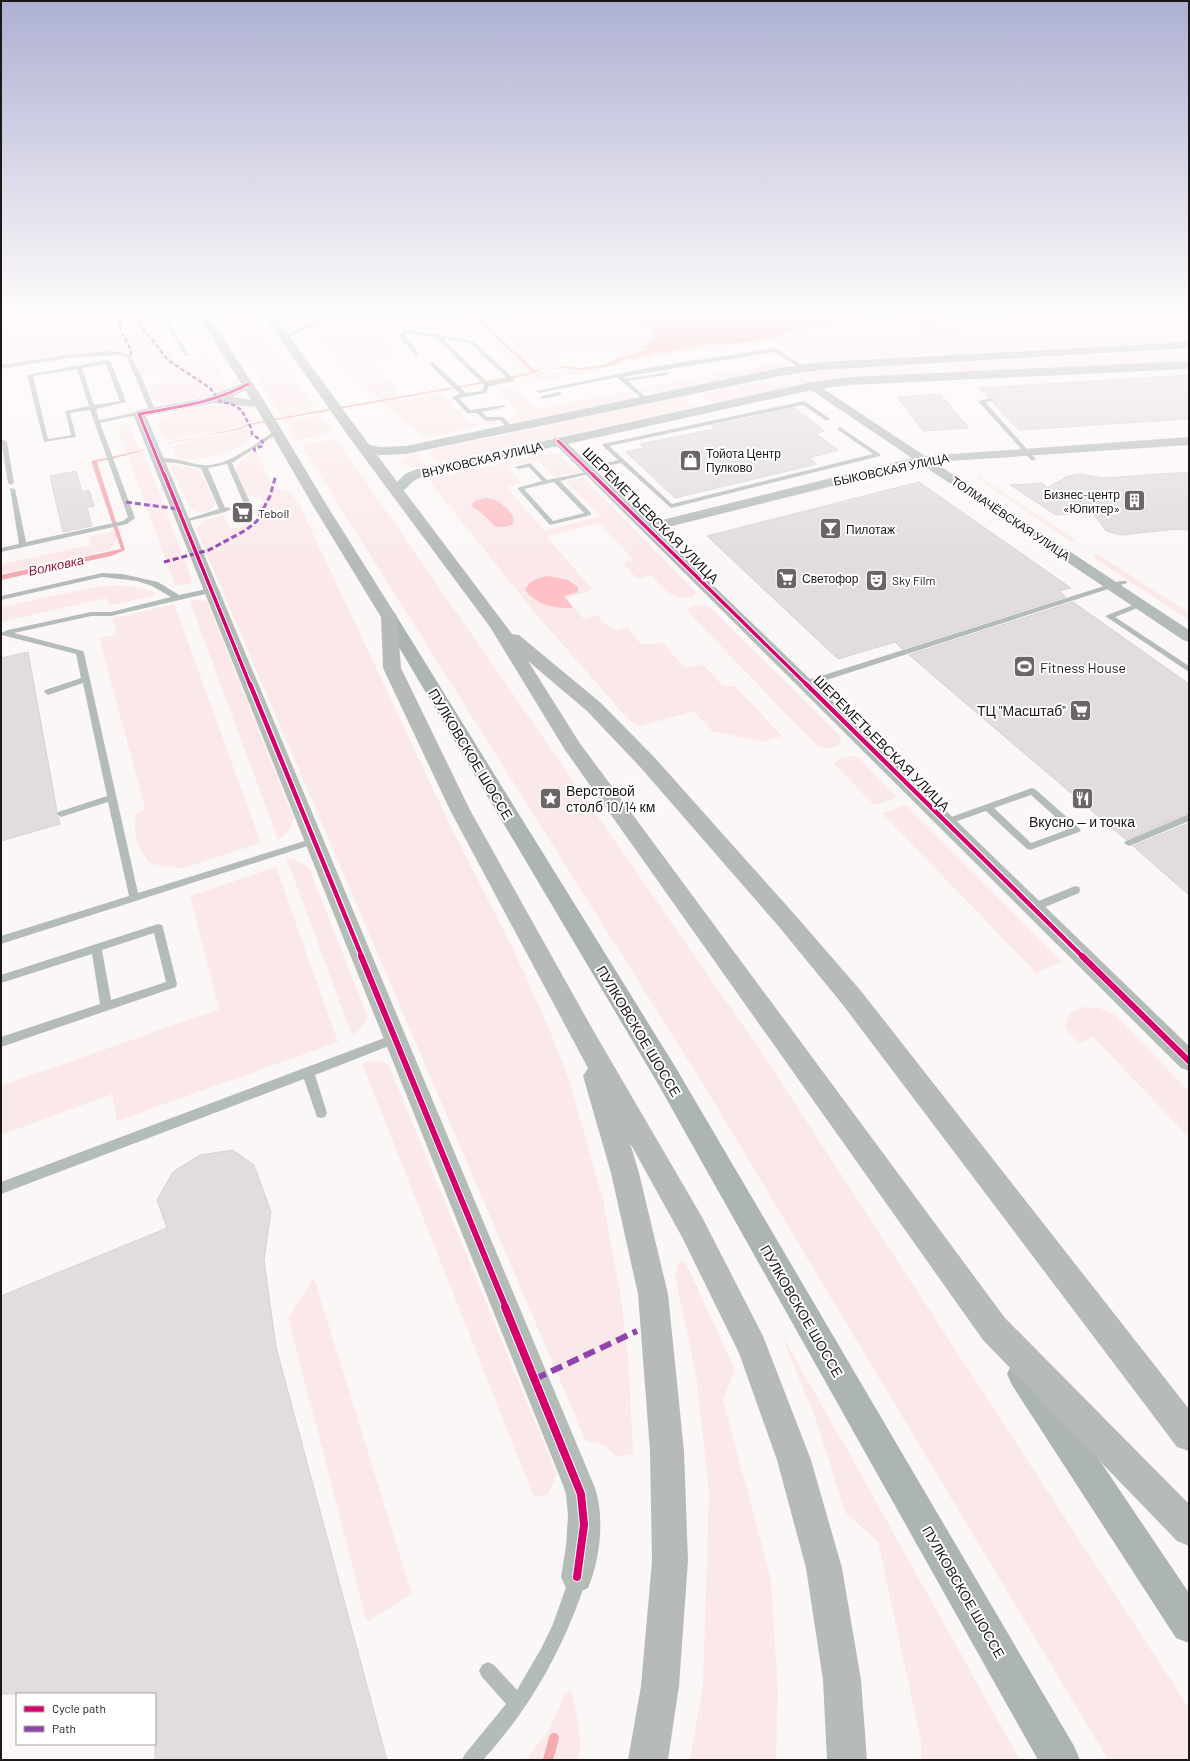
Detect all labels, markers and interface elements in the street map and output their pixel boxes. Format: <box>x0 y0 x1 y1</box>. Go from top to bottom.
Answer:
street label: ВНУКОВСКАЯ УЛИЦА <box>420 438 544 481</box>
street label: ШЕРЕМЕТЬЕВСКАЯ УЛИЦА <box>579 443 723 587</box>
place label: Тойота Центр Пулково <box>706 446 781 475</box>
shop icon: Тойота Центр Пулково <box>678 447 704 473</box>
street label: БЫКОВСКАЯ УЛИЦА <box>832 450 950 489</box>
street label: ТОЛМАЧЁВСКАЯ УЛИЦА <box>949 473 1073 564</box>
place label: Бизнес-центр «Юпитер» <box>1044 487 1120 516</box>
building icon: Бизнес-центр «Юпитер» <box>1122 488 1148 514</box>
supermarket icon: Teboil <box>229 500 255 526</box>
place label: Teboil <box>258 506 289 520</box>
bar icon: Пилотаж <box>817 516 843 542</box>
place label: Пилотаж <box>846 522 895 536</box>
water label: Волковка <box>27 551 85 579</box>
supermarket icon: Светофор <box>773 565 799 591</box>
theatre icon: Sky Film <box>864 567 890 593</box>
place label: Светофор <box>802 571 859 586</box>
place label: Sky Film <box>892 573 936 587</box>
sports icon: Fitness House <box>1011 654 1037 680</box>
place label: Fitness House <box>1040 659 1126 676</box>
street label: ШЕРЕМЕТЬЕВСКАЯ УЛИЦА <box>810 671 954 815</box>
street label: ПУЛКОВСКОЕ ШОССЕ <box>425 685 517 823</box>
supermarket icon: ТЦ "Масштаб" <box>1068 697 1094 723</box>
place label: ТЦ "Масштаб" <box>977 702 1066 719</box>
place label: Верстовой столб 10/14 км <box>566 782 655 815</box>
place icon: Верстовой столб 10/14 км <box>537 785 563 811</box>
restaurant icon: Вкусно — и точка <box>1069 786 1095 812</box>
place label: Вкусно — и точка <box>1029 813 1135 830</box>
street label: ПУЛКОВСКОЕ ШОССЕ <box>593 962 685 1100</box>
street label: ПУЛКОВСКОЕ ШОССЕ <box>757 1242 847 1380</box>
street label: ПУЛКОВСКОЕ ШОССЕ <box>919 1523 1009 1661</box>
legend <box>16 1693 156 1745</box>
text: Cycle path <box>52 1701 106 1715</box>
text: Path <box>52 1721 76 1735</box>

